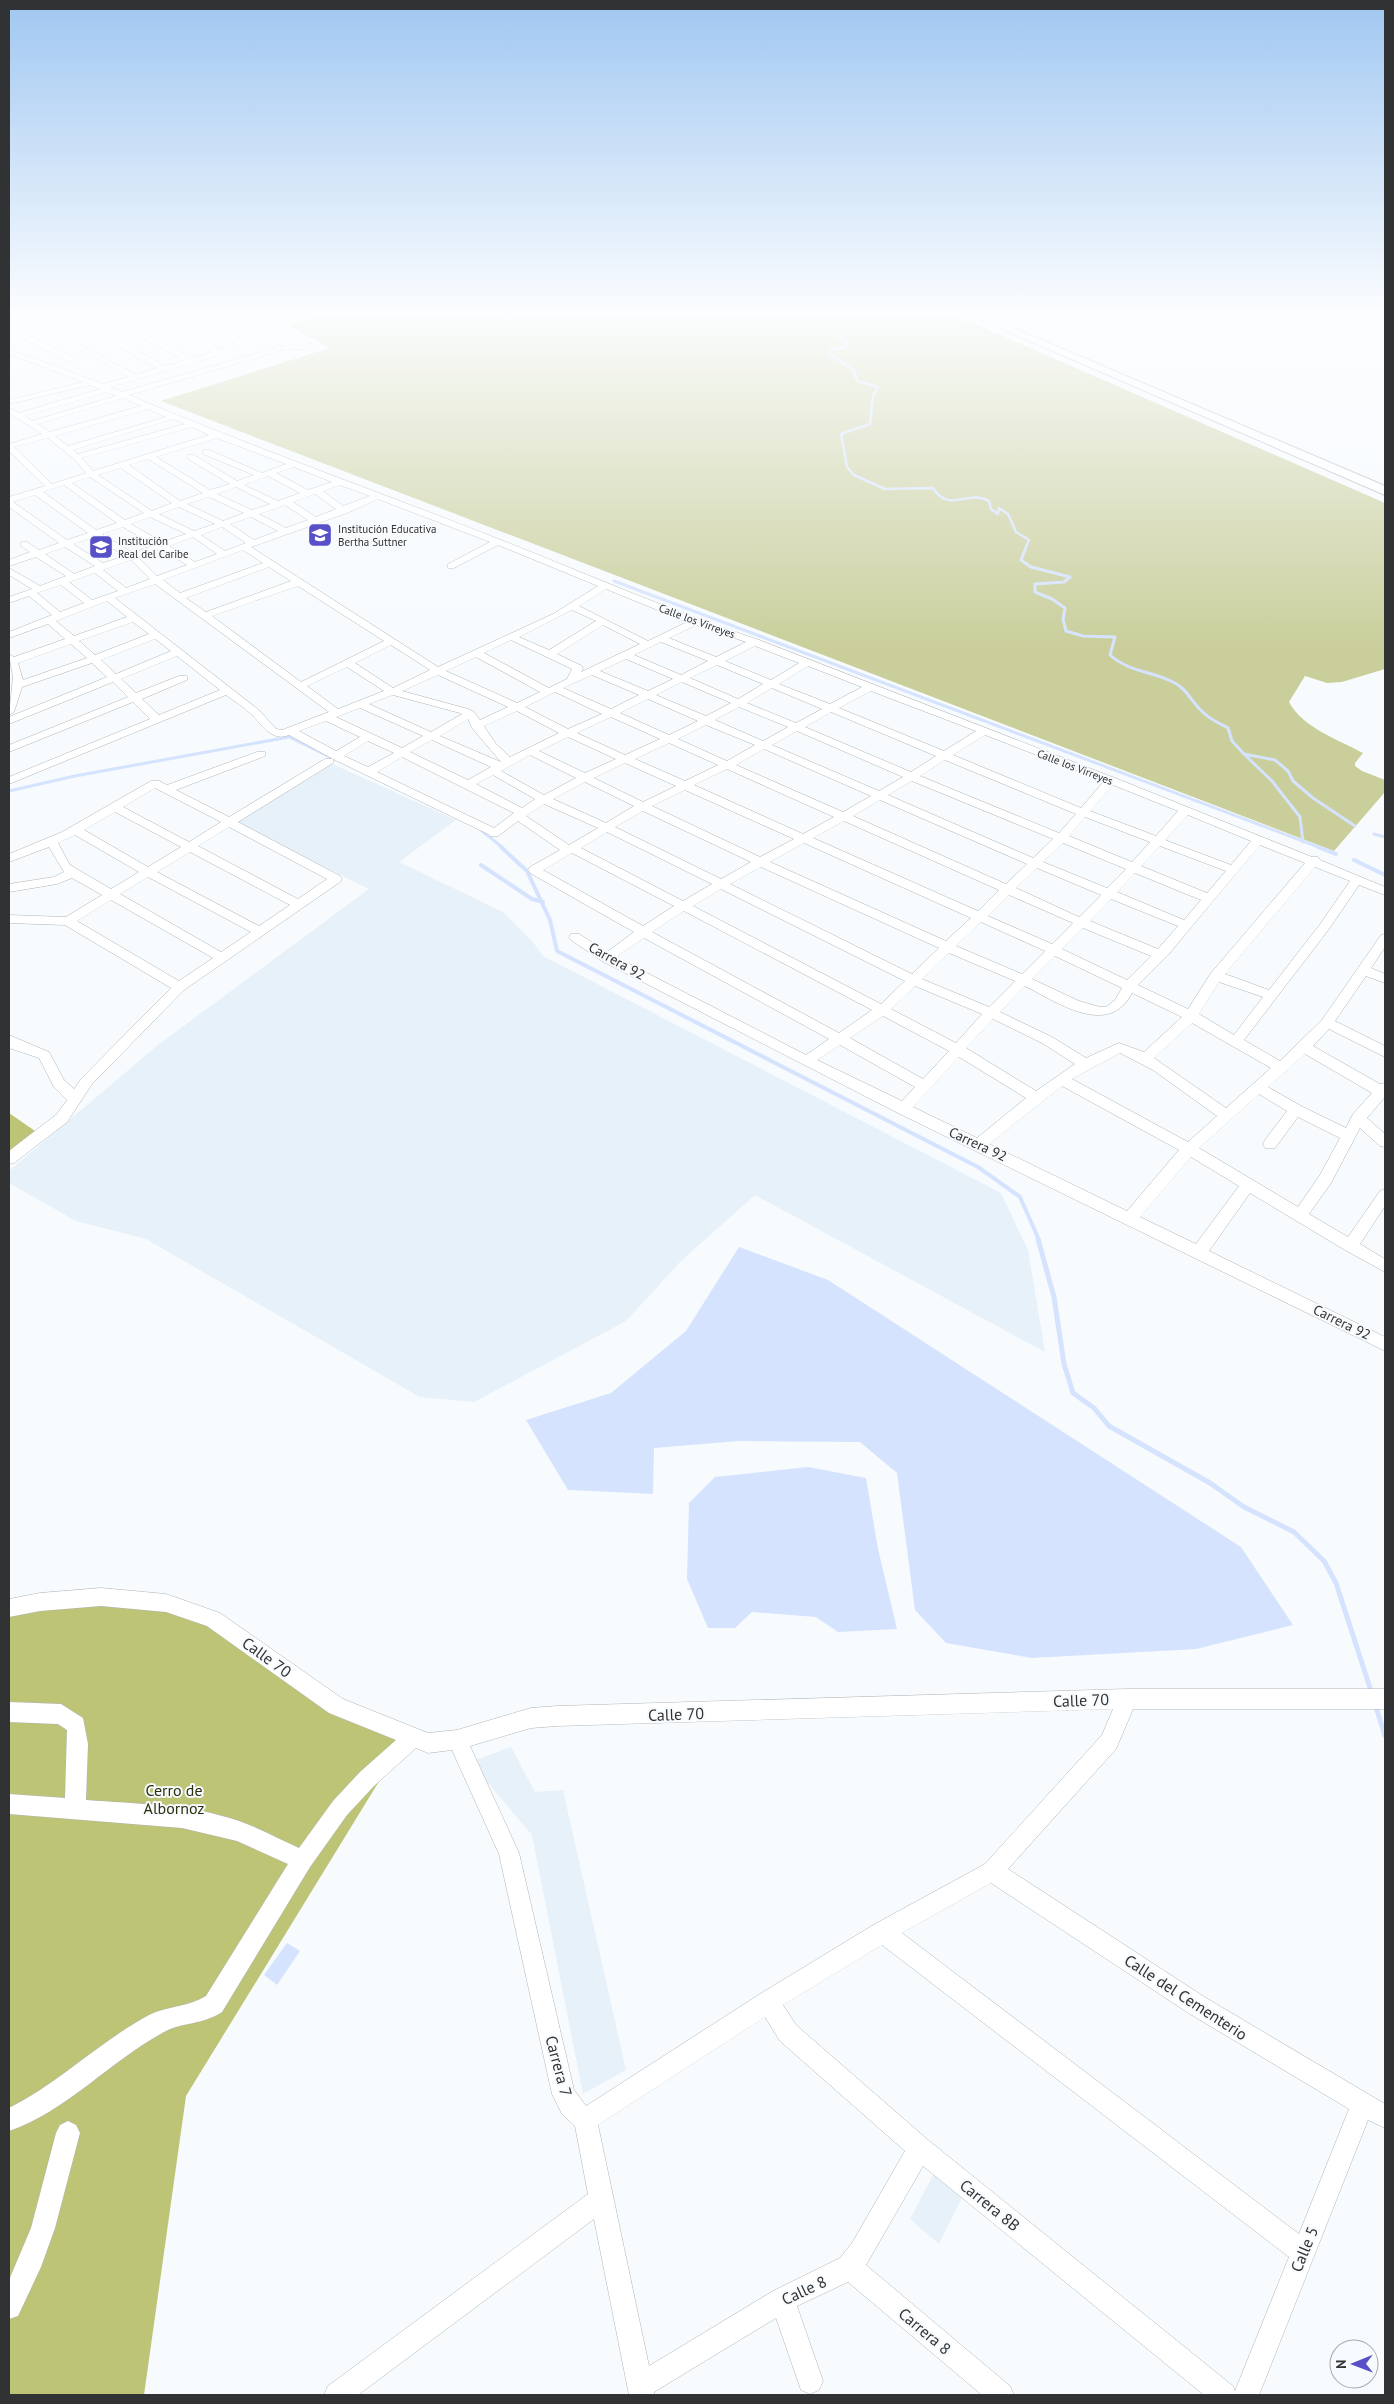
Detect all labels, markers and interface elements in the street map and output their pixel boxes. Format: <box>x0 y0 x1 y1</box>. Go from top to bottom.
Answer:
school or university icon: Institución Educativa Bertha Suttner <box>307 522 333 548</box>
place label: Institución Educativa Bertha Suttner <box>338 522 437 549</box>
school or university icon: Institución Real del Caribe <box>88 534 114 560</box>
place label: Institución Real del Caribe <box>118 534 189 561</box>
street label: Calle los Virreyes <box>657 601 737 641</box>
street label: Calle los Virreyes <box>1035 746 1115 788</box>
street label: Carrera 92 <box>586 938 648 984</box>
street label: Carrera 92 <box>946 1123 1010 1165</box>
street label: Carrera 92 <box>1310 1300 1374 1344</box>
street label: Calle 70 <box>238 1632 296 1682</box>
street label: Calle 70 <box>1053 1689 1110 1711</box>
street label: Calle 70 <box>648 1703 705 1725</box>
park label: Cerro de Albornoz <box>144 1780 204 1818</box>
street label: Calle del Cementerio <box>1121 1950 1251 2044</box>
street label: Carrera 7 <box>541 2033 577 2099</box>
street label: Carrera 8B <box>956 2175 1024 2235</box>
street label: Calle 5 <box>1286 2223 1322 2275</box>
street label: Calle 8 <box>778 2271 830 2309</box>
street label: Carrera 8 <box>895 2303 955 2359</box>
north arrow <box>1329 2339 1379 2389</box>
text: N <box>1332 2359 1350 2369</box>

